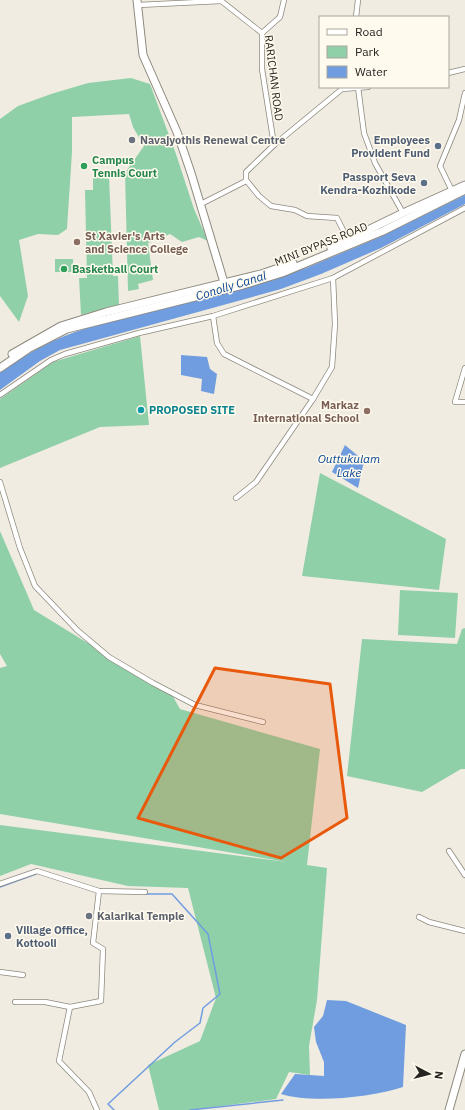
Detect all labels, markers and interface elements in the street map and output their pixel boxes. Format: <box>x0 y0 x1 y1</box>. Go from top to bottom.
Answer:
legend <box>319 16 449 88</box>
text: Road <box>355 24 383 39</box>
street label: RARICHAN ROAD <box>262 34 286 122</box>
text: Park <box>355 44 380 59</box>
text: Water <box>355 64 388 79</box>
place label: Navajyothis Renewal Centre <box>140 133 285 147</box>
place label: Employees Provident Fund <box>351 133 430 160</box>
marker: Navajyothis Renewal Centre <box>127 135 137 145</box>
marker: Employees Provident Fund <box>433 141 443 151</box>
place label: Campus Tennis Court <box>92 153 157 180</box>
marker: Campus Tennis Court <box>79 161 89 171</box>
place label: Passport Seva Kendra-Kozhikode <box>320 170 416 197</box>
marker: Passport Seva Kendra-Kozhikode <box>419 178 429 188</box>
street label: MINI BYPASS ROAD <box>272 219 370 269</box>
place label: St Xavier's Arts and Science College <box>85 229 188 256</box>
marker: St Xavier's Arts and Science College <box>72 237 82 247</box>
place label: Basketball Court <box>72 262 158 276</box>
marker: Basketball Court <box>59 264 69 274</box>
water label: Conolly Canal <box>194 267 269 303</box>
place label: Markaz International School <box>253 398 360 425</box>
place label: PROPOSED SITE <box>149 403 235 417</box>
marker: PROPOSED SITE <box>136 405 146 415</box>
marker: Markaz International School <box>362 406 372 416</box>
water label: Outtukulam Lake <box>318 451 380 480</box>
place label: Kalarikal Temple <box>97 909 184 923</box>
marker: Kalarikal Temple <box>84 911 94 921</box>
place label: Village Office, Kottooli <box>16 923 88 950</box>
marker: Village Office, Kottooli <box>3 931 13 941</box>
north arrow <box>409 1054 449 1094</box>
text: N <box>431 1070 446 1080</box>

